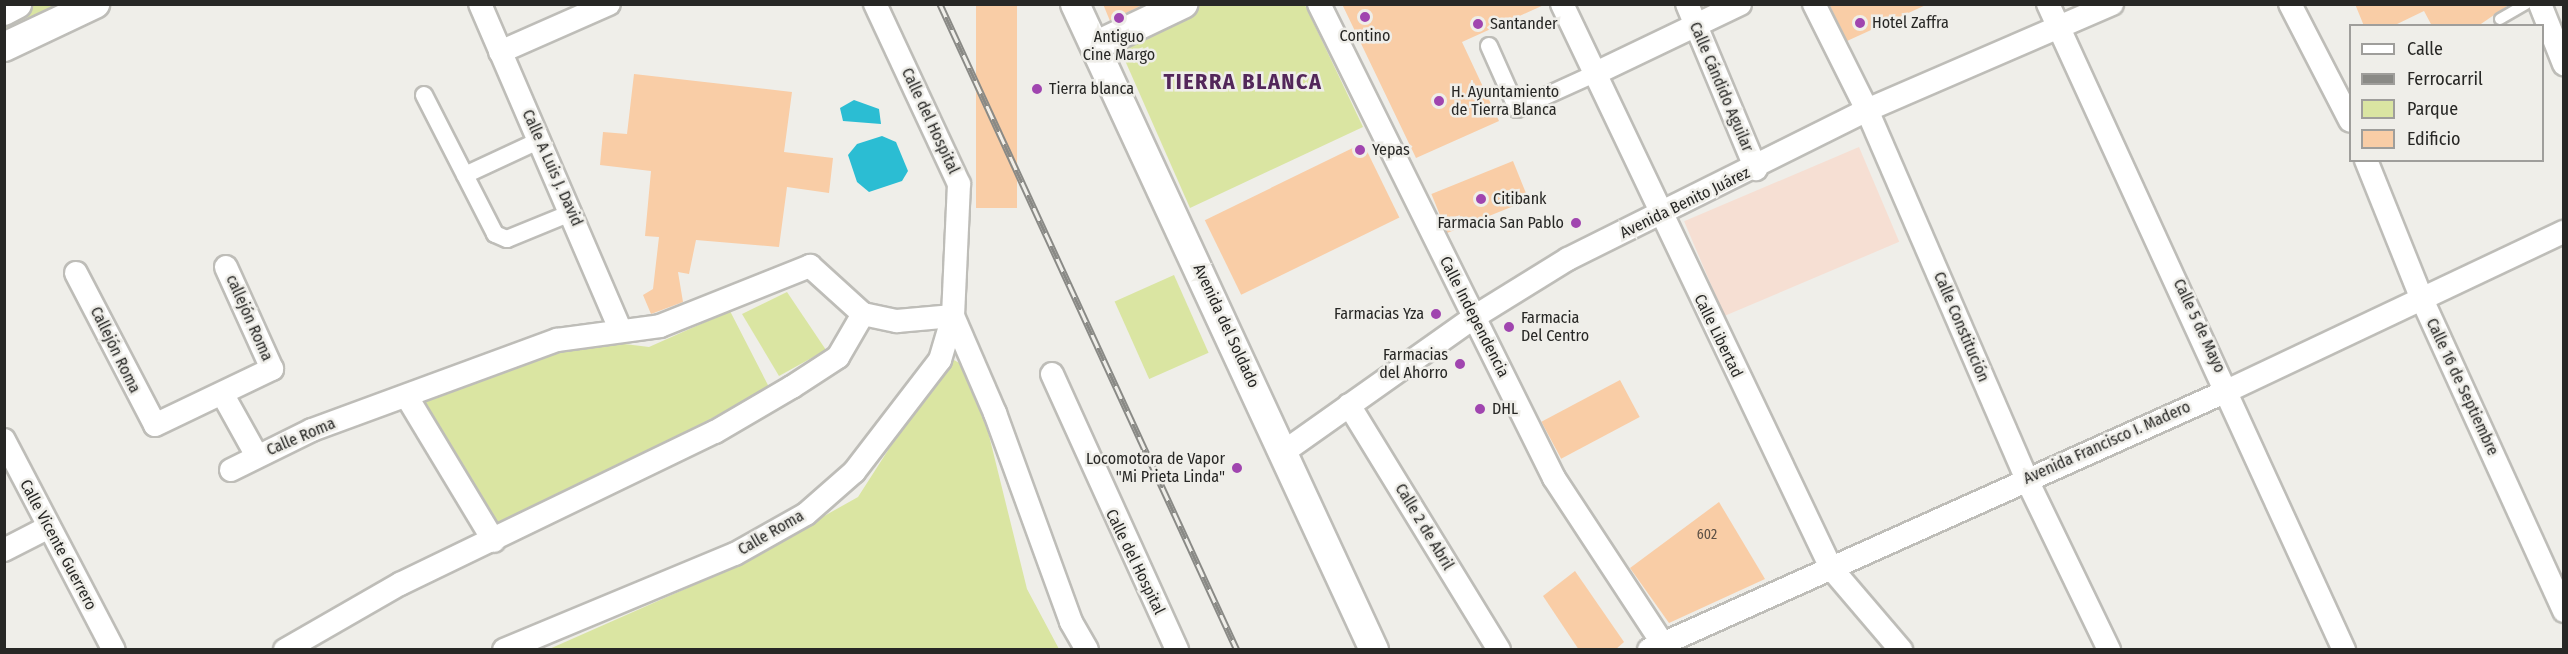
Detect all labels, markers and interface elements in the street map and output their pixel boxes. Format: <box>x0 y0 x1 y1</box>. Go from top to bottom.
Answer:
marker: Contino <box>1358 10 1372 24</box>
marker: Antiguo Cine Margo <box>1112 11 1126 25</box>
place label: Hotel Zaffra <box>1872 13 1949 33</box>
place label: Santander <box>1490 14 1558 34</box>
marker: Hotel Zaffra <box>1853 16 1867 30</box>
marker: Santander <box>1471 17 1485 31</box>
street label: Calle Cándido Aguilar <box>1685 19 1757 155</box>
legend <box>2349 24 2544 162</box>
place label: Contino <box>1340 26 1390 46</box>
place label: Antiguo Cine Margo <box>1083 27 1155 65</box>
text: Calle <box>2407 38 2443 60</box>
street label: Calle del Hospital <box>897 65 963 177</box>
text: Ferrocarril <box>2407 68 2483 90</box>
district label: TIERRA BLANCA <box>1163 69 1323 95</box>
place label: Tierra blanca <box>1049 79 1134 99</box>
marker: Tierra blanca <box>1030 82 1044 96</box>
place label: H. Ayuntamiento de Tierra Blanca <box>1451 82 1559 120</box>
marker: H. Ayuntamiento de Tierra Blanca <box>1432 94 1446 108</box>
text: Parque <box>2407 98 2458 120</box>
street label: Calle A Luis J. David <box>518 107 586 229</box>
text: Edificio <box>2407 128 2460 150</box>
place label: Yepas <box>1372 140 1410 160</box>
marker: Yepas <box>1353 143 1367 157</box>
street label: Avenida Benito Juárez <box>1617 163 1753 243</box>
place label: Citibank <box>1493 189 1547 209</box>
marker: Citibank <box>1474 192 1488 206</box>
place label: Farmacia San Pablo <box>1437 213 1564 233</box>
marker: Farmacia San Pablo <box>1569 216 1583 230</box>
street label: Calle Independencia <box>1435 253 1513 381</box>
street label: Avenida del Soldado <box>1189 261 1263 391</box>
street label: Calle Constitución <box>1929 269 1993 385</box>
street label: callejón Roma <box>221 272 277 364</box>
street label: Calle 5 de Mayo <box>2169 276 2229 376</box>
street label: Calle Libertad <box>1690 291 1746 381</box>
street label: Callejón Roma <box>86 304 144 396</box>
place label: Farmacias Yza <box>1334 304 1424 324</box>
marker: Farmacias Yza <box>1429 307 1443 321</box>
place label: Farmacia Del Centro <box>1521 308 1589 346</box>
street label: Calle 16 de Septiembre <box>2422 315 2502 459</box>
marker: Farmacia Del Centro <box>1502 320 1516 334</box>
place label: Farmacias del Ahorro <box>1379 345 1448 383</box>
marker: Farmacias del Ahorro <box>1453 357 1467 371</box>
street label: Avenida Francisco I. Madero <box>2020 397 2194 489</box>
place label: DHL <box>1492 399 1518 419</box>
marker: DHL <box>1473 402 1487 416</box>
street label: Calle Roma <box>264 414 338 460</box>
place label: Locomotora de Vapor "Mi Prieta Linda" <box>1086 449 1225 487</box>
marker: Locomotora de Vapor "Mi Prieta Linda" <box>1230 461 1244 475</box>
street label: Calle Vicente Guerrero <box>15 476 101 614</box>
street label: Calle 2 de Abril <box>1391 480 1457 574</box>
street label: Calle del Hospital <box>1101 506 1169 618</box>
street label: Calle Roma <box>735 507 807 559</box>
house number: 602 <box>1697 527 1717 543</box>

